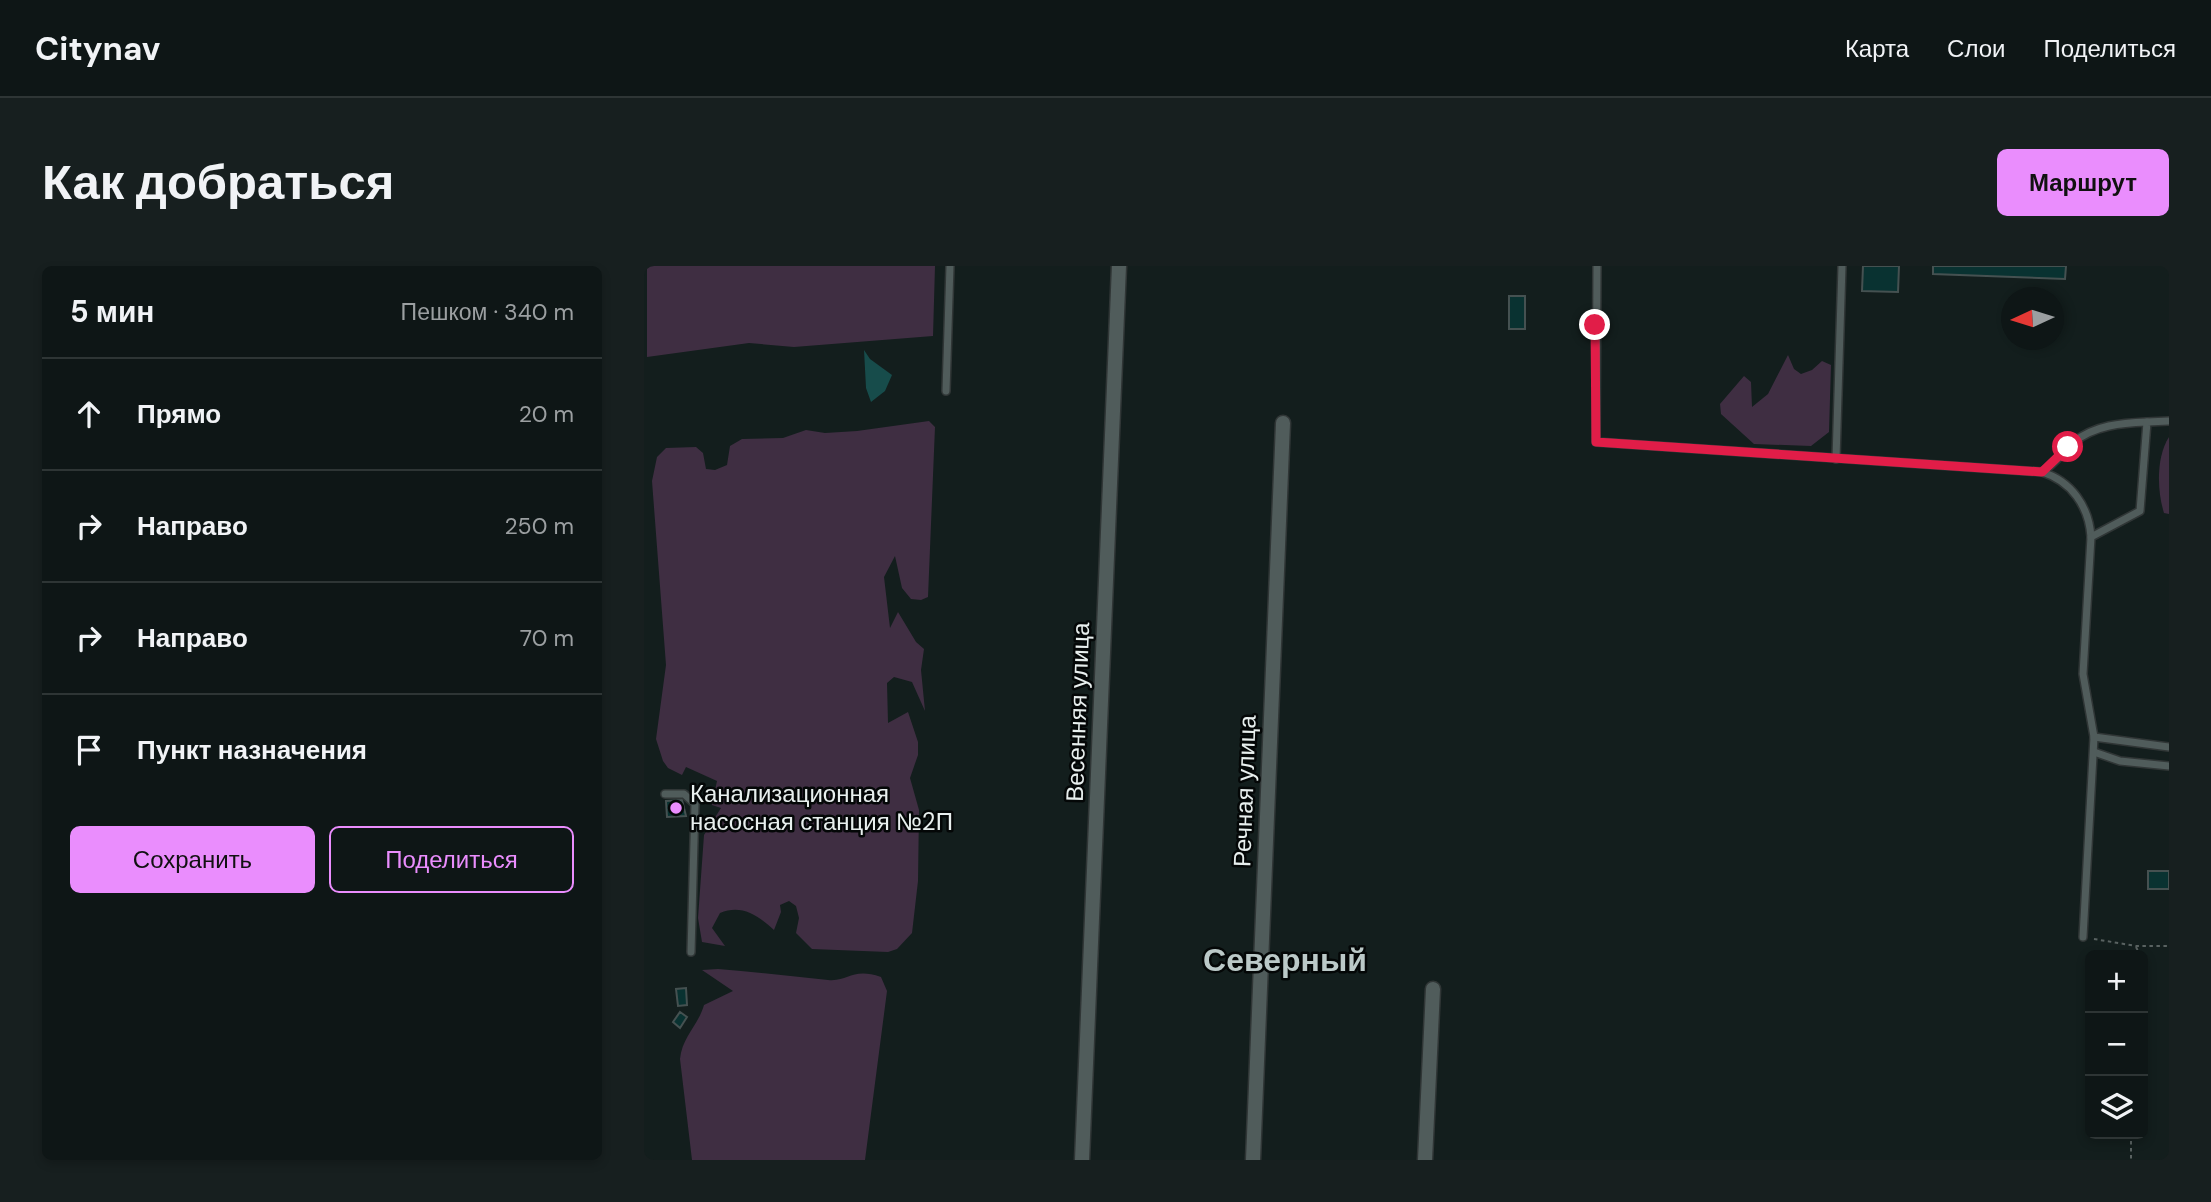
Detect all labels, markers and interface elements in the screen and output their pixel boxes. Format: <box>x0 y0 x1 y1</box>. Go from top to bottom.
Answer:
text: Citynav <box>35 27 160 70</box>
text: Карта <box>1845 33 1909 64</box>
text: Слои <box>1947 33 2005 64</box>
text: Поделиться <box>2043 33 2176 64</box>
button: Маршрут <box>1997 149 2169 216</box>
text: Как добраться <box>42 150 394 214</box>
north arrow <box>2001 287 2064 350</box>
text: 5 мин <box>70 292 154 331</box>
text: Пешком · 340 m <box>401 297 574 327</box>
route end <box>1579 309 1610 340</box>
icon: ahead <box>70 395 108 433</box>
text: Прямо <box>137 397 221 431</box>
text: 20 m <box>519 399 574 429</box>
route start <box>2052 431 2083 462</box>
icon: right <box>70 507 108 545</box>
text: Направо <box>137 509 248 543</box>
text: 250 m <box>504 511 574 541</box>
icon: right <box>70 619 108 657</box>
text: Направо <box>137 621 248 655</box>
street label: Весенняя улица <box>1059 621 1096 802</box>
text: 70 m <box>520 623 574 653</box>
street label: Речная улица <box>1226 714 1263 867</box>
icon: arrive <box>70 731 108 769</box>
text: Пункт назначения <box>137 733 367 767</box>
place label: Канализационная насосная станция №2П <box>690 778 953 837</box>
marker: Канализационная насосная станция №2П <box>668 800 684 816</box>
button: Сохранить <box>70 826 315 893</box>
button: Поделиться <box>329 826 574 893</box>
district label: Северный <box>1203 939 1367 981</box>
map controls <box>2085 950 2148 1139</box>
button: + <box>2085 950 2148 1013</box>
button: − <box>2085 1013 2148 1076</box>
button: layers <box>2085 1076 2148 1139</box>

